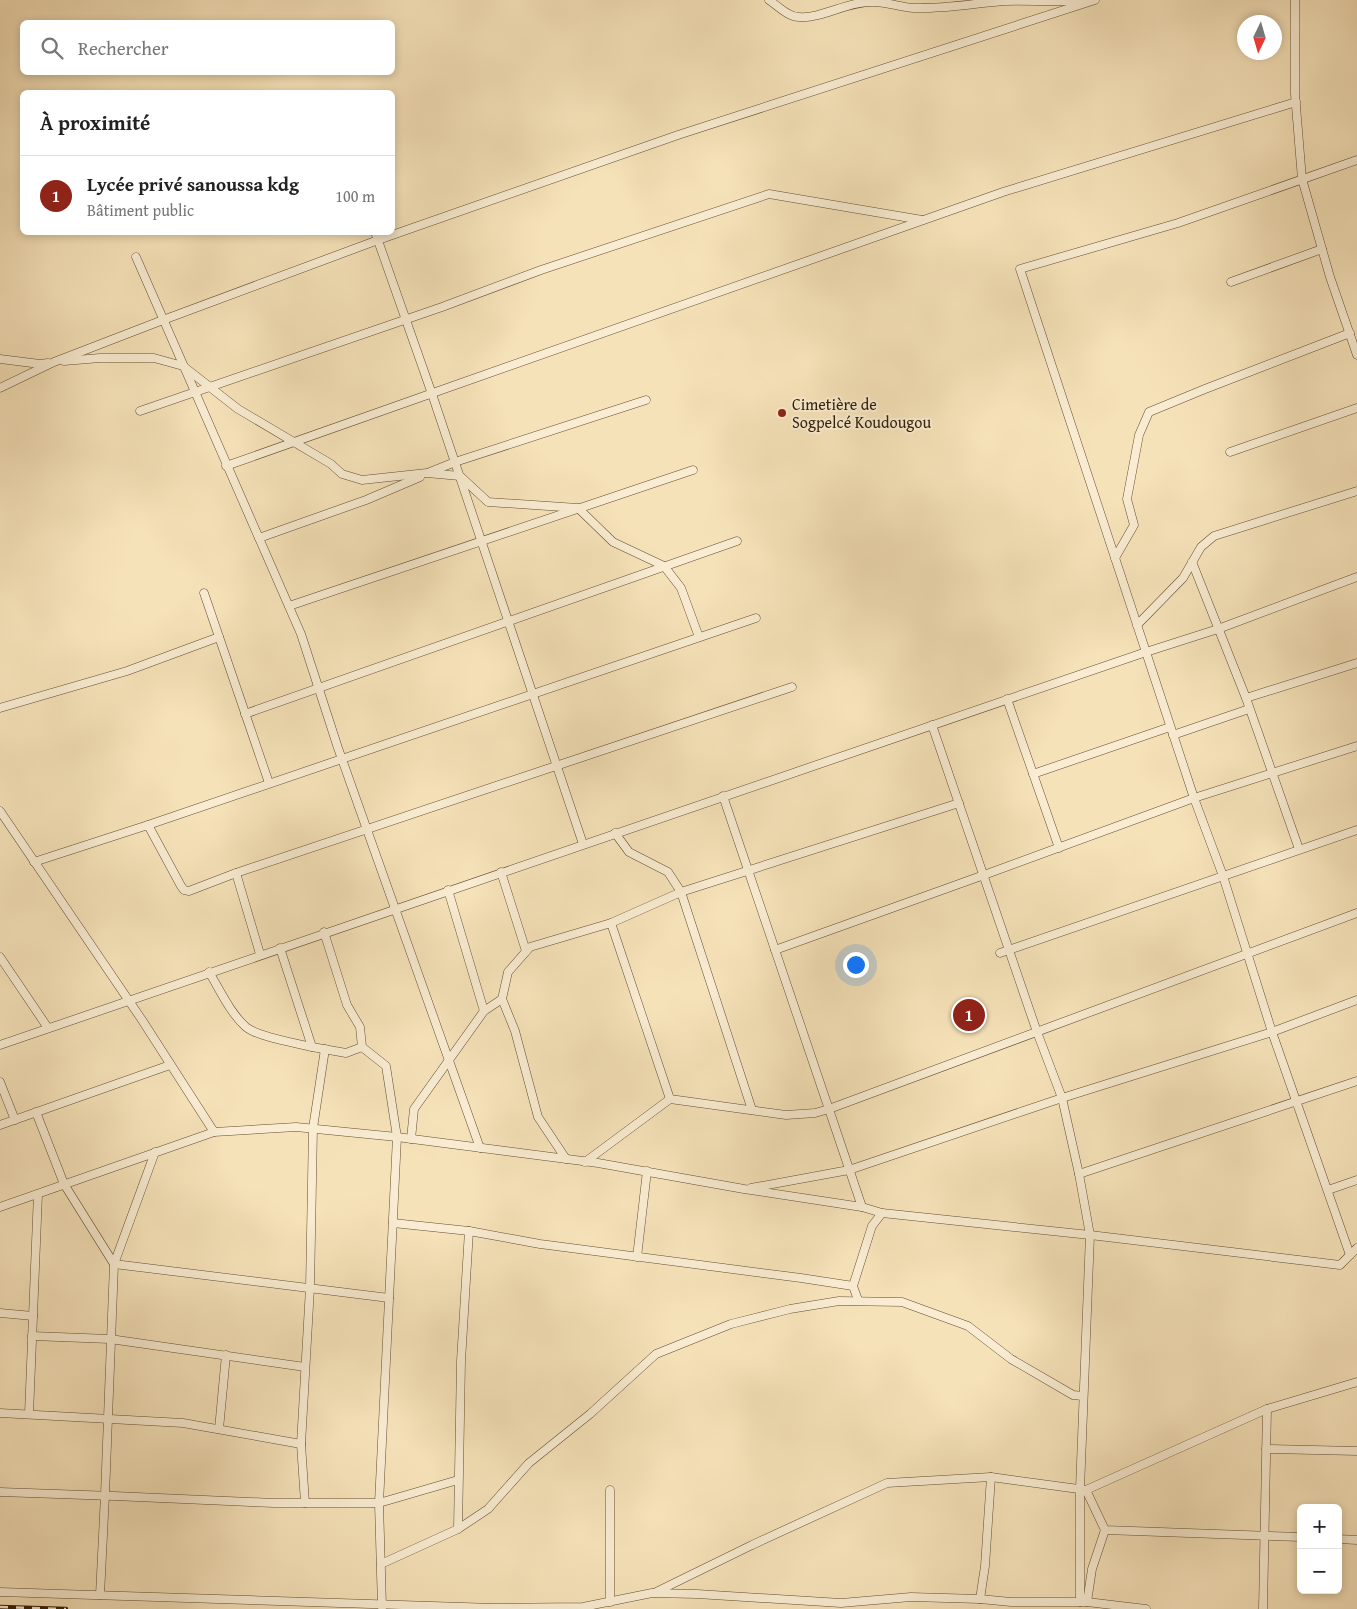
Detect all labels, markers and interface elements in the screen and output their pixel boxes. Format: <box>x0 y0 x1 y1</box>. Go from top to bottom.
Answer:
north arrow <box>1237 15 1282 60</box>
search box <box>20 20 395 75</box>
icon: search <box>38 34 66 62</box>
text: Rechercher <box>78 34 169 62</box>
text: À proximité <box>40 107 150 138</box>
text: Lycée privé sanoussa kdg <box>87 170 299 198</box>
text: 1 <box>52 184 60 208</box>
text: 100 m <box>335 184 375 208</box>
text: Bâtiment public <box>87 198 194 222</box>
place label: Cimetière de Sogpelcé Koudougou <box>792 392 931 434</box>
marker: Cimetière de Sogpelcé Koudougou <box>776 407 788 419</box>
your location <box>843 952 869 978</box>
pin: 1 <box>953 996 985 1034</box>
map controls <box>1297 1504 1342 1594</box>
button: + <box>1297 1504 1342 1549</box>
button: − <box>1297 1549 1342 1594</box>

